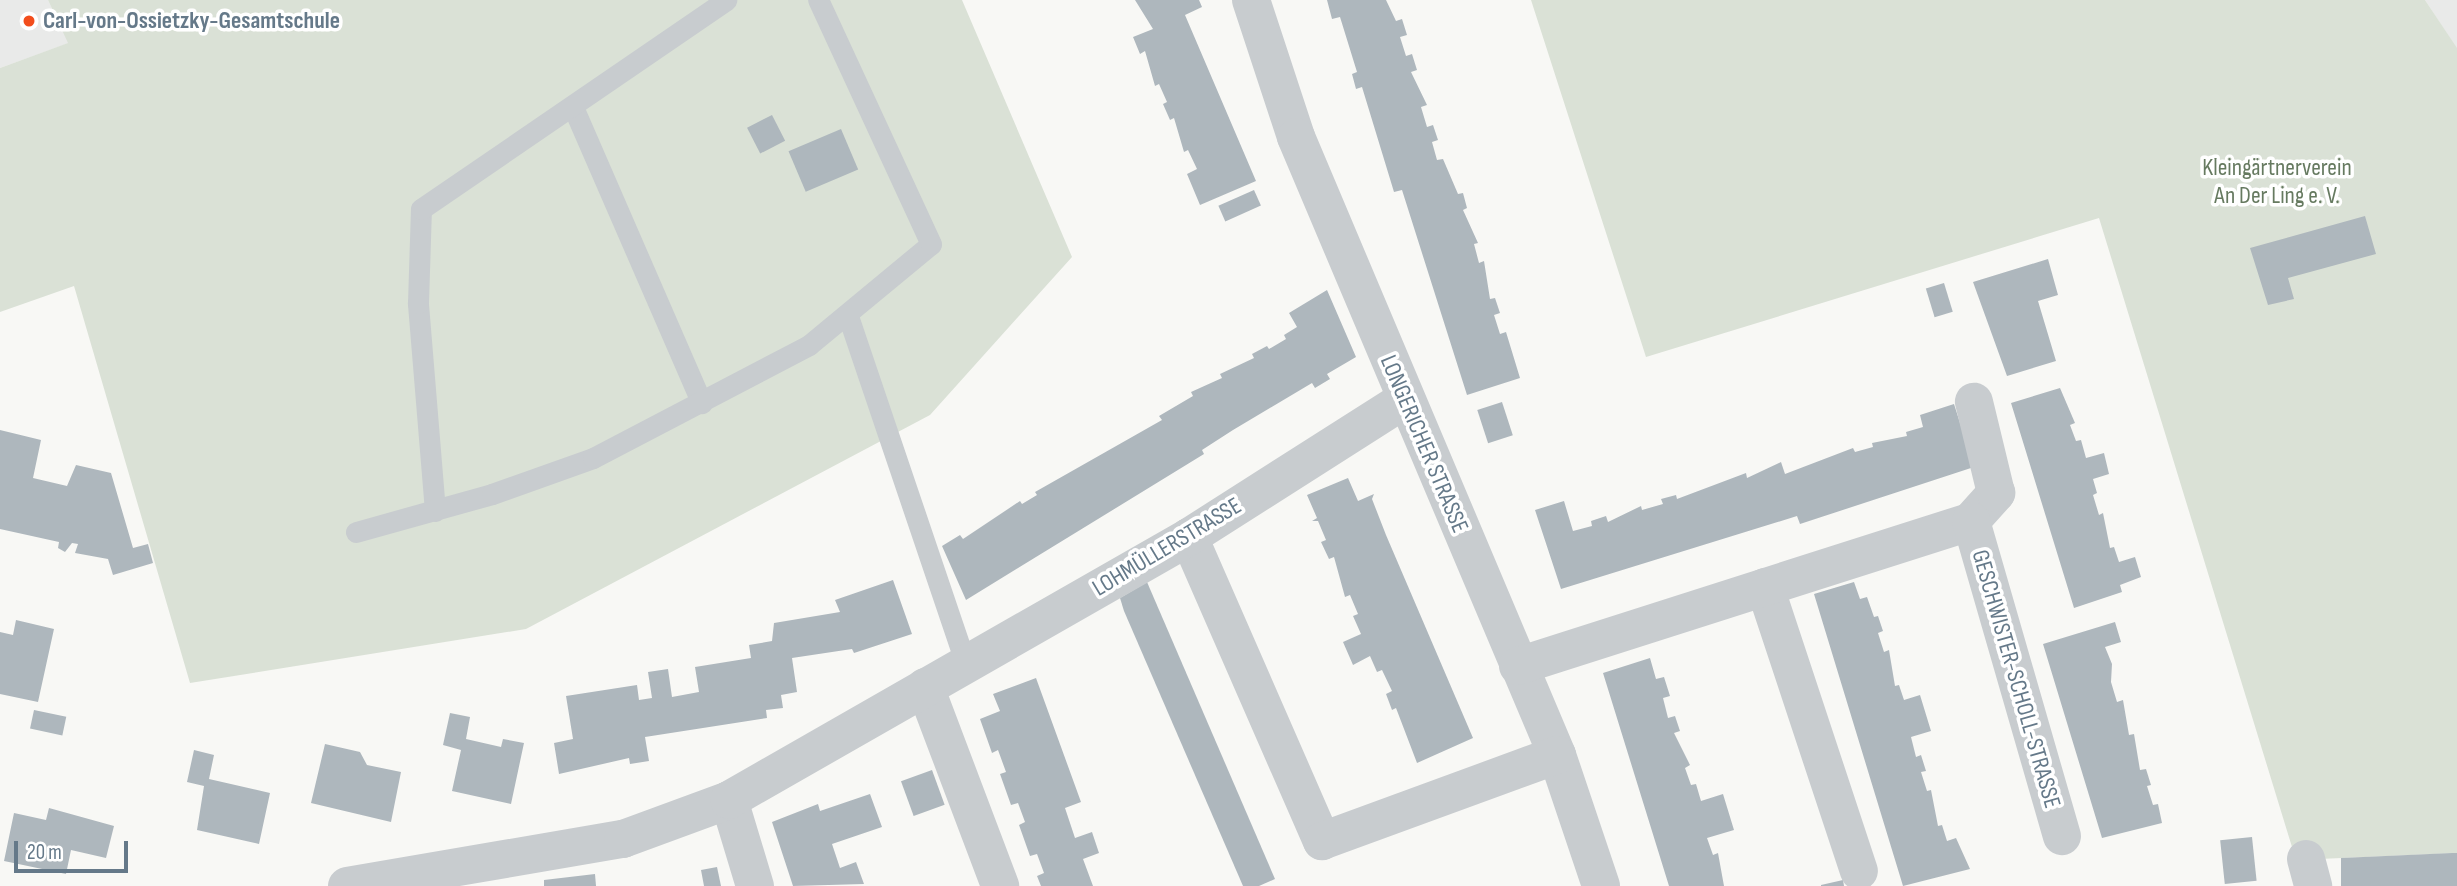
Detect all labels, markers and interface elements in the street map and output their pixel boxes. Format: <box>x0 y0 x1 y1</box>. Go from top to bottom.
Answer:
place label: Carl-von-Ossietzky-Gesamtschule <box>43 7 340 35</box>
marker: Carl-von-Ossietzky-Gesamtschule <box>21 13 37 29</box>
park label: Kleingärtnerverein An Der Ling e. V. <box>2202 154 2352 210</box>
street label: LONGERICHER STRASSE <box>1374 351 1474 537</box>
street label: LOHMÜLLERSTRASSE <box>1087 491 1247 603</box>
street label: GESCHWISTER-SCHOLL-STRASSE <box>1965 547 2067 811</box>
scale bar <box>18 826 131 870</box>
text: 20 m <box>27 840 62 865</box>

